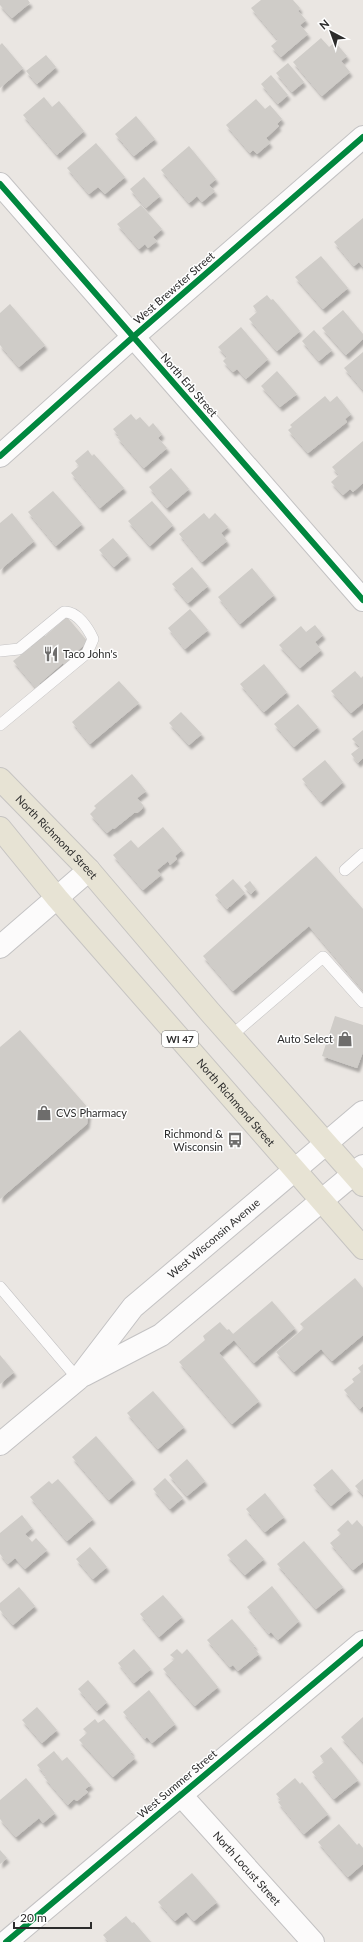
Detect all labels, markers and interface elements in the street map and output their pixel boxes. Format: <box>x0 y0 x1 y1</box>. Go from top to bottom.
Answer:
north arrow <box>311 12 351 52</box>
text: N <box>317 16 332 32</box>
street label: West Brewster Street <box>130 249 217 326</box>
street label: North Erb Street <box>158 350 220 419</box>
restaurant icon: Taco John's <box>42 645 60 663</box>
place label: Taco John's <box>63 647 118 660</box>
street label: North Richmond Street <box>13 792 101 881</box>
shop icon: Auto Select <box>336 1030 354 1048</box>
road number: WI 47 <box>162 1031 198 1047</box>
place label: Auto Select <box>277 1032 333 1045</box>
street label: North Richmond Street <box>195 1056 278 1149</box>
shop icon: CVS Pharmacy <box>35 1104 53 1122</box>
place label: CVS Pharmacy <box>56 1106 127 1119</box>
place label: Richmond & Wisconsin <box>164 1127 223 1153</box>
bus stop icon: Richmond & Wisconsin <box>226 1131 244 1149</box>
street label: West Wisconsin Avenue <box>165 1195 262 1281</box>
street label: West Summer Street <box>134 1747 219 1821</box>
street label: North Locust Street <box>211 1828 284 1908</box>
scale bar <box>14 1904 91 1930</box>
text: 20 m <box>20 1910 47 1925</box>

